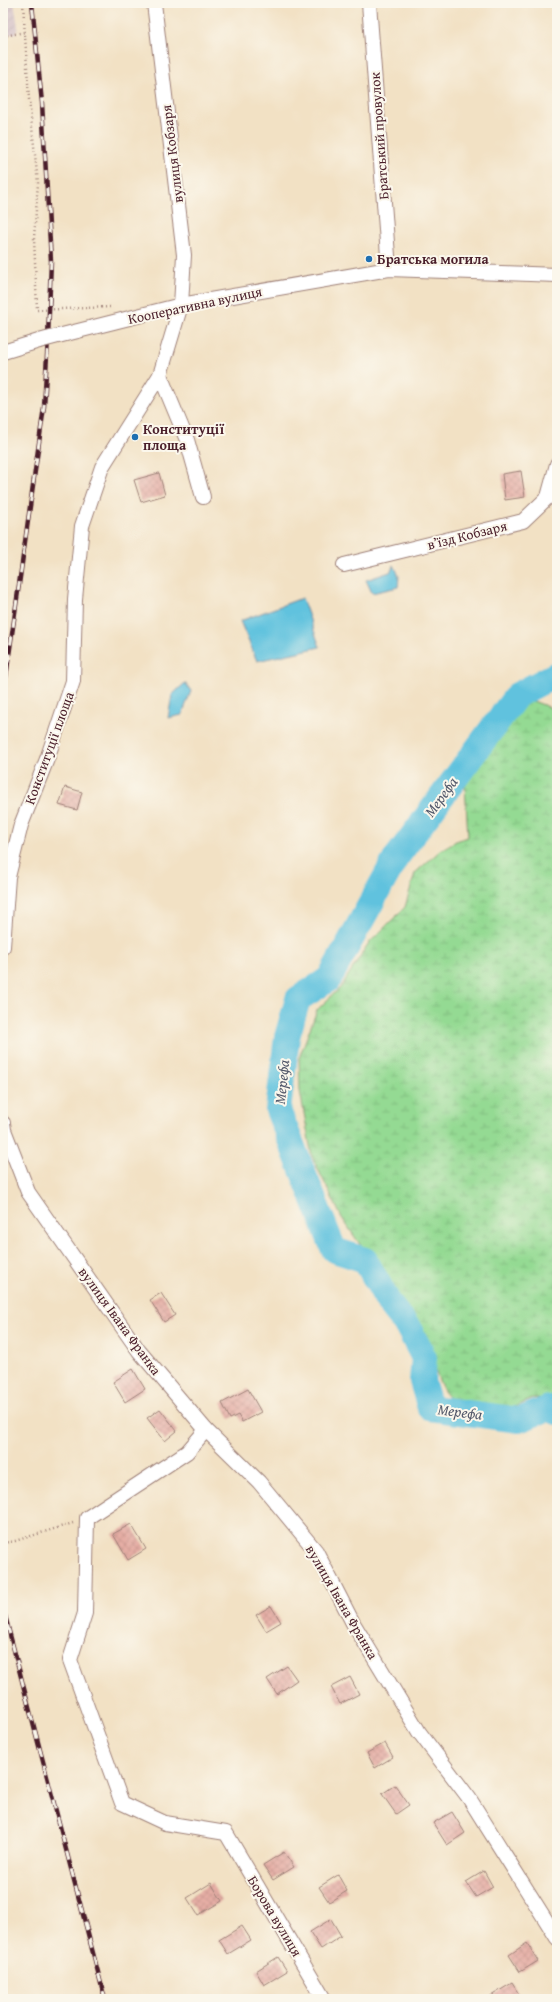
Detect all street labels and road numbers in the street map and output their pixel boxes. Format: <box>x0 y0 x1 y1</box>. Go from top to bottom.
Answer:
street label: Братський провулок <box>365 71 393 200</box>
street label: вулиця Кобзаря <box>156 104 188 204</box>
street label: Кооперативна вулиця <box>126 281 264 329</box>
street label: в’їзд Кобзаря <box>425 515 509 555</box>
street label: Конституції площа <box>19 689 79 807</box>
street label: вулиця Івана Франка <box>74 1263 166 1379</box>
street label: вулиця Івана Франка <box>301 1541 383 1663</box>
street label: Борова вулиця <box>243 1872 307 1960</box>

